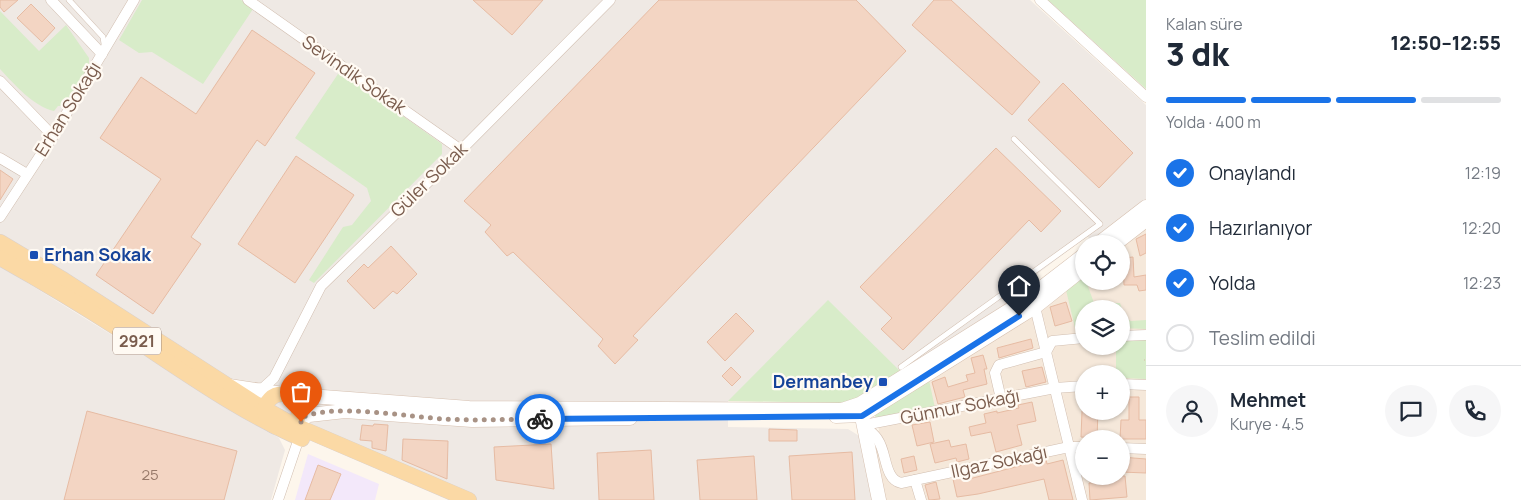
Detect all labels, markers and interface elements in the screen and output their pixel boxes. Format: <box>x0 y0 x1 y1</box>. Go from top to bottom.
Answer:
text: Kalan süre <box>1166 13 1243 35</box>
street label: Sevindik Sokak <box>298 29 412 120</box>
text: 12:50–12:55 <box>1391 30 1501 56</box>
text: 3 dk <box>1166 32 1229 76</box>
street label: Erhan Sokağı <box>29 57 106 160</box>
text: Yolda · 400 m <box>1166 111 1261 133</box>
street label: Güler Sokak <box>385 136 473 222</box>
icon: check <box>1166 159 1194 187</box>
text: Onaylandı <box>1209 160 1296 186</box>
text: 12:19 <box>1465 162 1501 184</box>
icon: check <box>1166 214 1194 242</box>
text: Hazırlanıyor <box>1209 215 1312 241</box>
text: 12:20 <box>1462 217 1501 239</box>
map controls <box>1075 235 1130 485</box>
button: locate <box>1075 235 1130 290</box>
place label: Erhan Sokak <box>44 242 152 266</box>
marker: Erhan Sokak <box>28 249 40 261</box>
pin <box>998 265 1040 316</box>
icon: check <box>1166 269 1194 297</box>
text: Yolda <box>1209 270 1256 296</box>
icon: home <box>1005 272 1033 300</box>
text: 12:23 <box>1463 272 1501 294</box>
button: layers <box>1075 300 1130 355</box>
text: Teslim edildi <box>1209 325 1316 351</box>
road number: 2921 <box>113 328 161 354</box>
button: + <box>1075 365 1130 420</box>
place label: Dermanbey <box>773 369 873 393</box>
pin <box>280 371 322 422</box>
marker: Dermanbey <box>877 376 889 388</box>
icon: bag <box>287 378 315 406</box>
street label: Günnur Sokağı <box>898 383 1022 429</box>
button: person <box>1166 385 1218 437</box>
button: chat <box>1385 385 1437 437</box>
button: phone <box>1449 385 1501 437</box>
text: Mehmet <box>1230 387 1306 413</box>
courier <box>515 394 565 444</box>
icon: bike <box>526 405 554 433</box>
text: Kurye · 4.5 <box>1230 413 1304 435</box>
button: − <box>1075 430 1130 485</box>
street label: Ilgaz Sokağı <box>948 439 1049 483</box>
house number: 25 <box>141 464 159 485</box>

